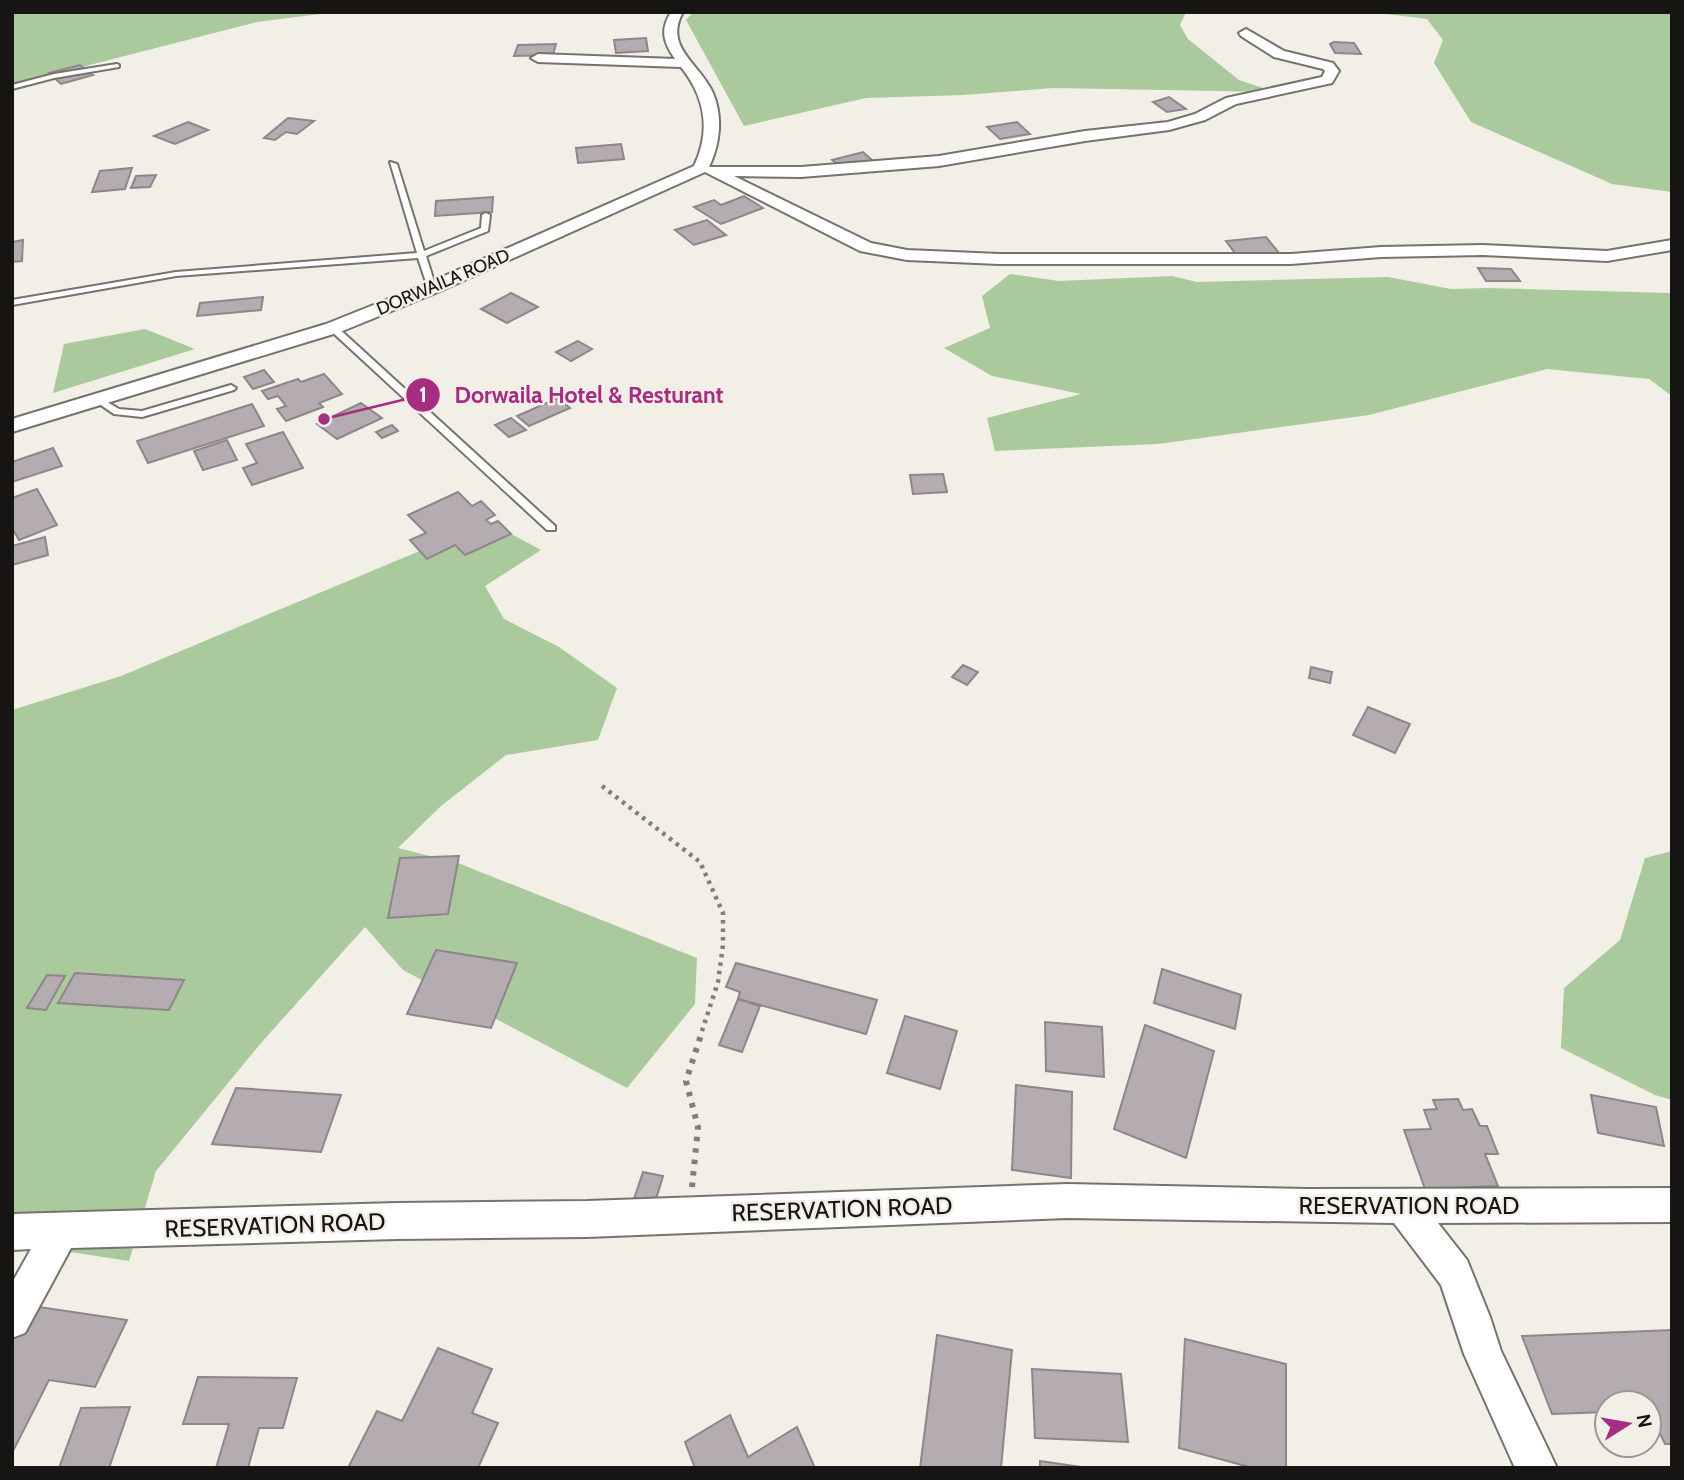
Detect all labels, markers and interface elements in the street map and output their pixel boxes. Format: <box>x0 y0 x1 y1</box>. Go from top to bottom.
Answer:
street label: DORWAILA ROAD <box>373 244 513 320</box>
callout: Dorwaila Hotel & Resturant <box>406 373 738 417</box>
text: Dorwaila Hotel & Resturant <box>455 381 724 409</box>
text: 1 <box>419 382 427 407</box>
street label: RESERVATION ROAD <box>731 1191 953 1227</box>
street label: RESERVATION ROAD <box>1299 1191 1520 1220</box>
street label: RESERVATION ROAD <box>164 1207 386 1243</box>
north arrow <box>1593 1389 1663 1459</box>
text: N <box>1632 1412 1657 1430</box>

